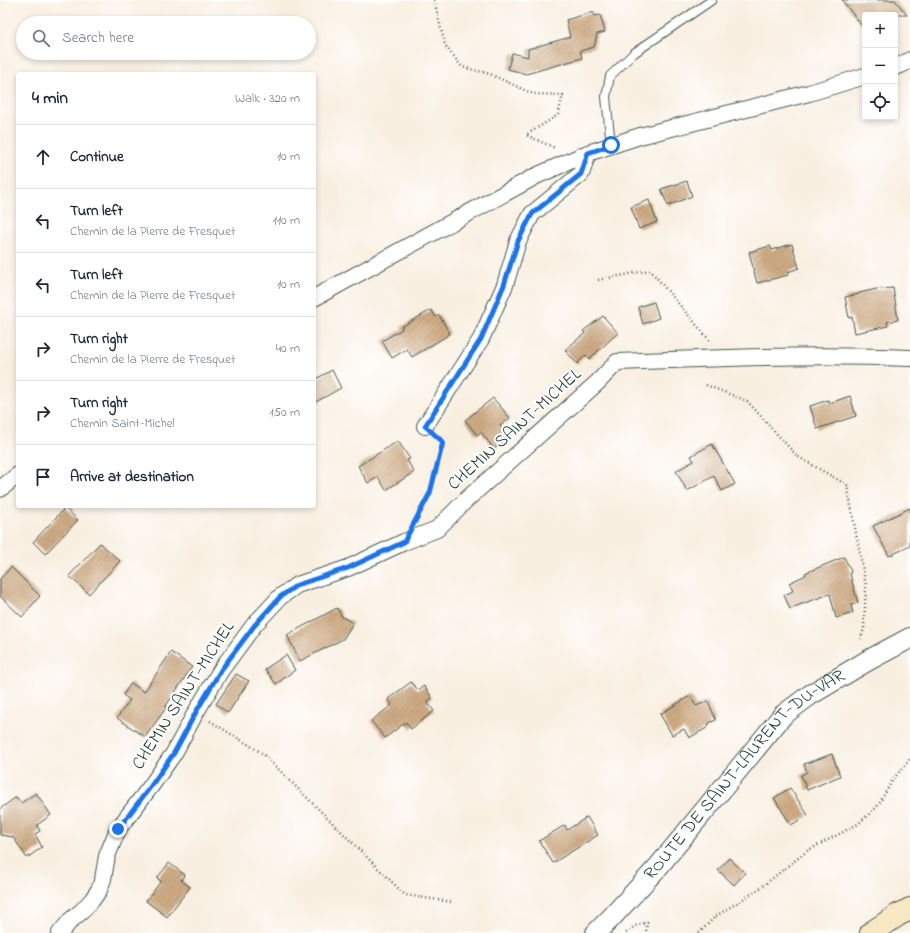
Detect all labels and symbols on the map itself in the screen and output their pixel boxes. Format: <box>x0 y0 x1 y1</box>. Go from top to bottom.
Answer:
route start <box>602 136 620 154</box>
street label: CHEMIN SAINT-MICHEL <box>442 363 588 497</box>
street label: CHEMIN SAINT-MICHEL <box>126 616 242 775</box>
street label: ROUTE DE SAINT-LAURENT-DU-VAR <box>639 664 850 887</box>
route end <box>109 820 127 838</box>

